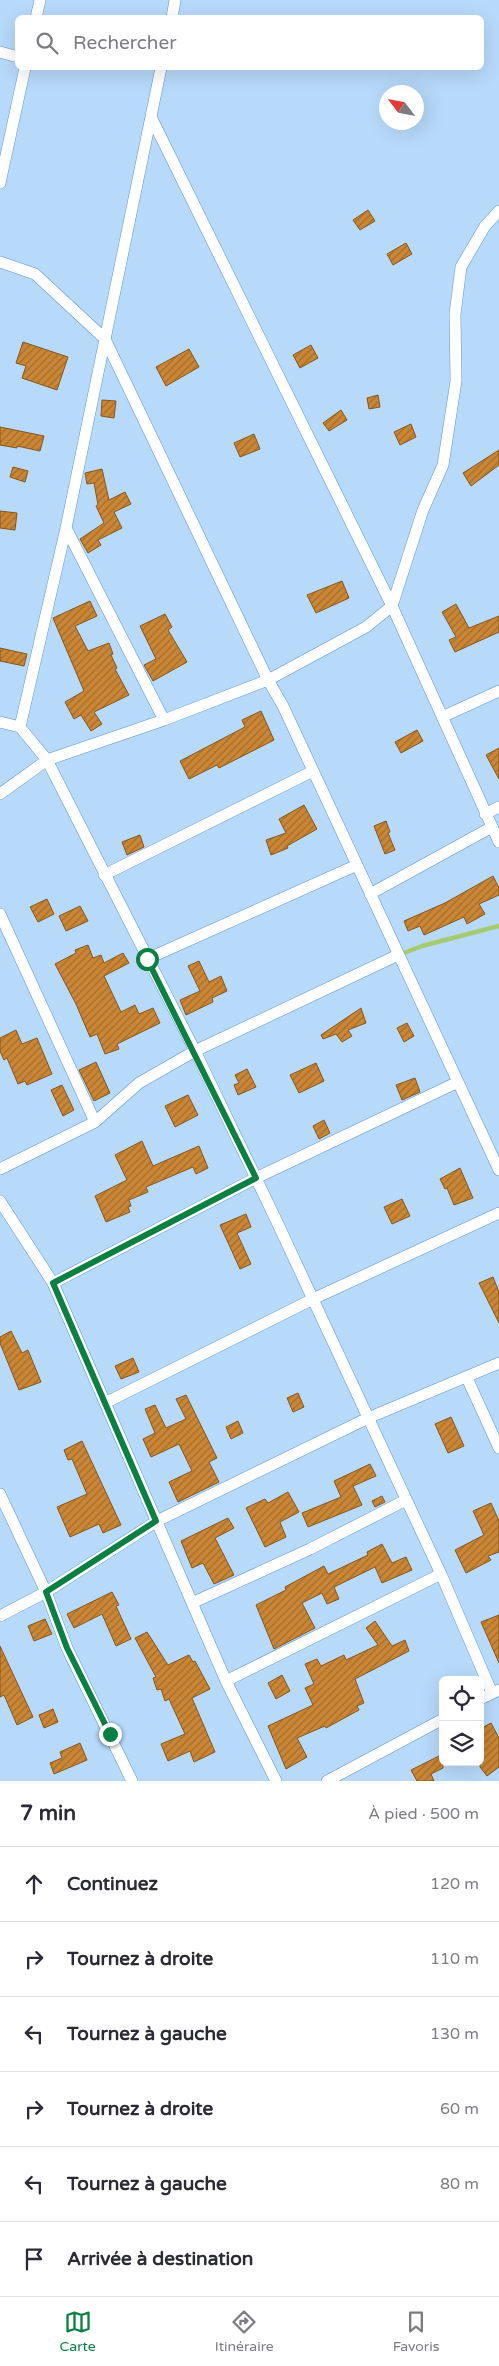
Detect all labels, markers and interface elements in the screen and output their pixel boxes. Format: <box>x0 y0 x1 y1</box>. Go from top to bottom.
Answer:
search box <box>15 15 484 70</box>
icon: search <box>33 29 61 57</box>
text: Rechercher <box>73 32 176 54</box>
north arrow <box>379 85 424 130</box>
route start <box>136 948 159 971</box>
map controls <box>439 1676 484 1766</box>
button: locate <box>439 1676 484 1721</box>
button: layers <box>439 1721 484 1766</box>
route end <box>99 1723 122 1746</box>
text: 7 min <box>20 1801 76 1826</box>
text: À pied · 500 m <box>368 1804 479 1824</box>
icon: ahead <box>20 1870 48 1898</box>
text: Continuez <box>67 1873 158 1895</box>
text: 120 m <box>430 1874 479 1894</box>
icon: right <box>20 1945 48 1973</box>
text: Tournez à droite <box>67 1948 213 1970</box>
text: 110 m <box>430 1949 479 1969</box>
icon: left <box>20 2020 48 2048</box>
text: Tournez à gauche <box>67 2023 227 2045</box>
text: 130 m <box>430 2024 479 2044</box>
icon: right <box>20 2095 48 2123</box>
text: Tournez à droite <box>67 2098 213 2120</box>
text: 60 m <box>440 2099 479 2119</box>
icon: left <box>20 2170 48 2198</box>
text: Tournez à gauche <box>67 2173 227 2195</box>
text: 80 m <box>440 2174 479 2194</box>
icon: arrive <box>20 2245 48 2273</box>
text: Arrivée à destination <box>67 2248 253 2270</box>
tab: Carte <box>60 2308 96 2355</box>
tab: Itinéraire <box>215 2308 274 2355</box>
tab: Favoris <box>393 2308 439 2355</box>

